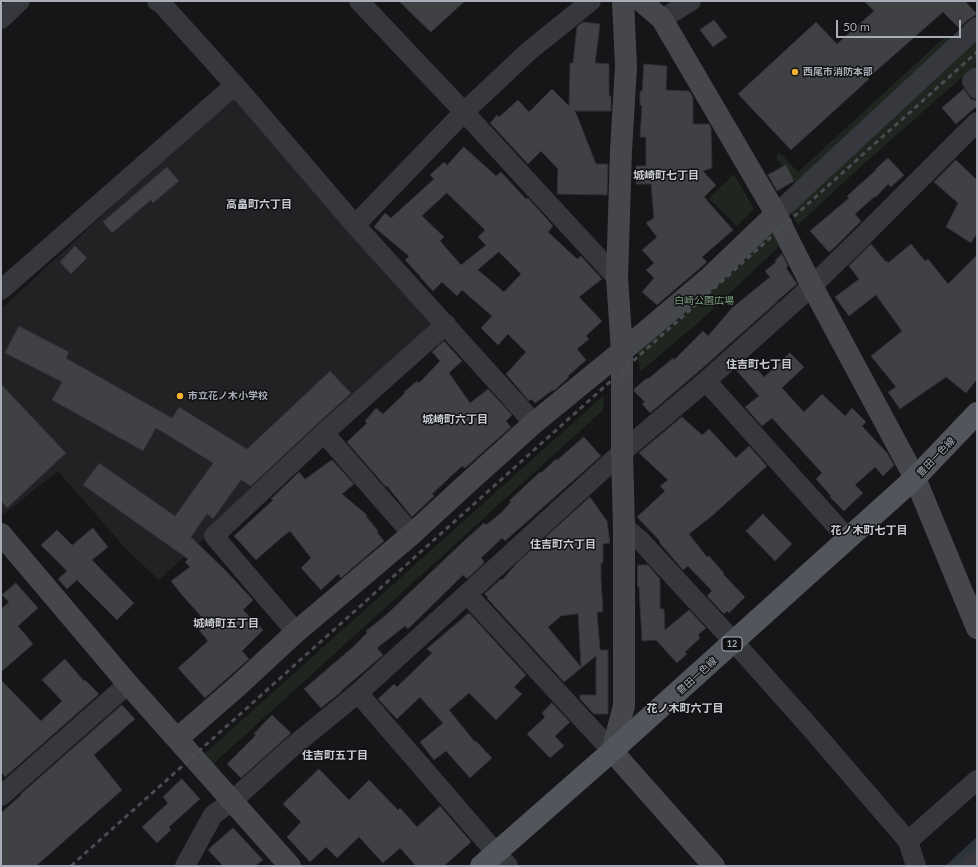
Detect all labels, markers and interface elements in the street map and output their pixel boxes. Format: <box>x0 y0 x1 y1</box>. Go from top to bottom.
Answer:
scale bar <box>838 12 963 38</box>
text: 50 m <box>843 19 870 34</box>
place label: 西尾市消防本部 <box>803 66 873 78</box>
marker: 西尾市消防本部 <box>790 67 800 77</box>
district label: 城崎町七丁目 <box>633 168 699 182</box>
district label: 高畠町六丁目 <box>226 197 292 211</box>
park label: 白崎公園広場 <box>674 295 734 307</box>
district label: 住吉町七丁目 <box>726 357 792 371</box>
place label: 市立花ノ木小学校 <box>188 390 268 402</box>
marker: 市立花ノ木小学校 <box>175 391 185 401</box>
district label: 城崎町六丁目 <box>422 412 488 426</box>
street label: 豊田一色線 <box>914 435 958 479</box>
district label: 花ノ木町七丁目 <box>831 523 907 537</box>
district label: 住吉町六丁目 <box>530 537 596 551</box>
district label: 城崎町五丁目 <box>193 616 259 630</box>
road number: 12 <box>722 637 742 651</box>
street label: 豊田一色線 <box>674 655 720 697</box>
district label: 花ノ木町六丁目 <box>647 701 723 715</box>
district label: 住吉町五丁目 <box>302 748 368 762</box>

